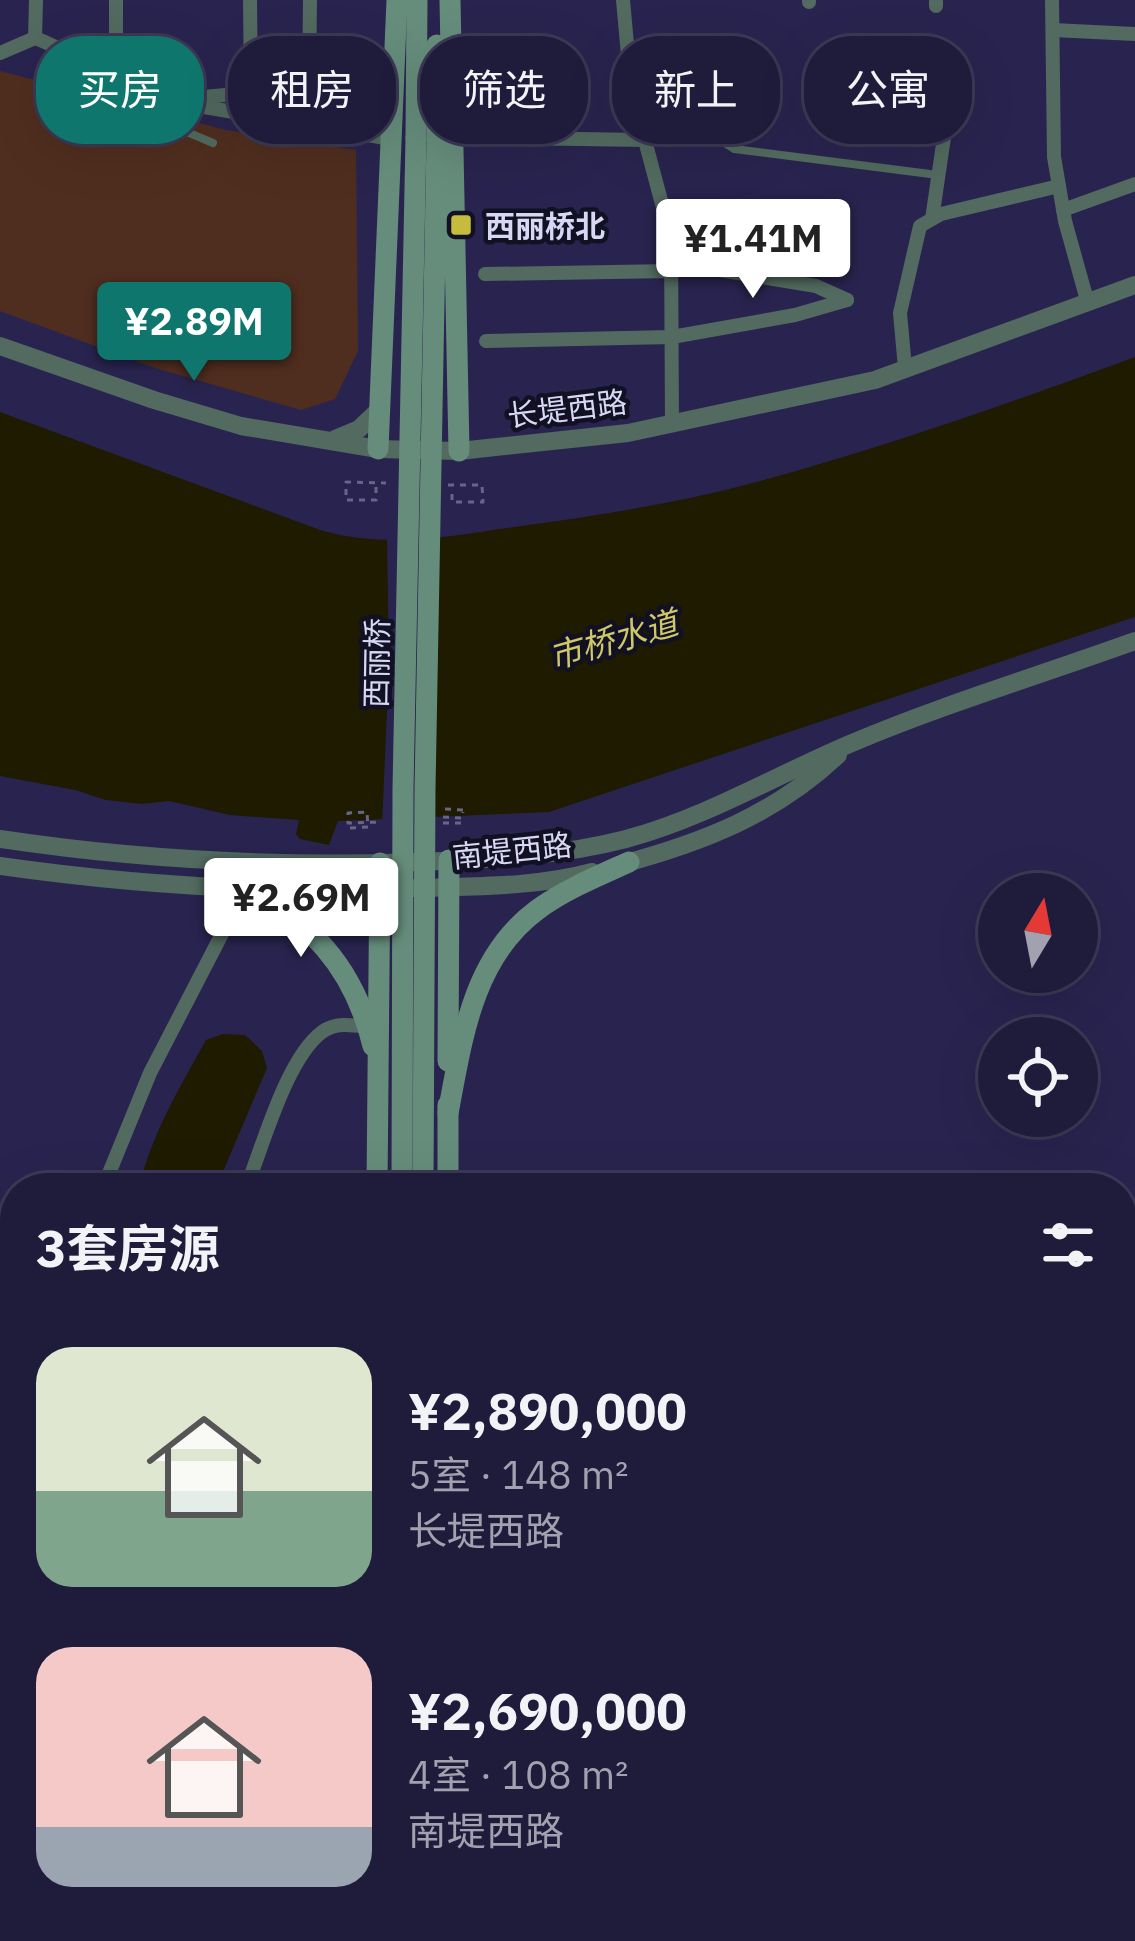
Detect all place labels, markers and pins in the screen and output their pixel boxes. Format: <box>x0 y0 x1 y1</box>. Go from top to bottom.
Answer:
pin: ¥1.41M <box>655 199 851 301</box>
place label: 西丽桥北 <box>485 206 605 245</box>
marker: 西丽桥北 <box>448 212 474 238</box>
pin: ¥2.89M <box>96 282 292 384</box>
pin: ¥2.69M <box>203 858 399 960</box>

